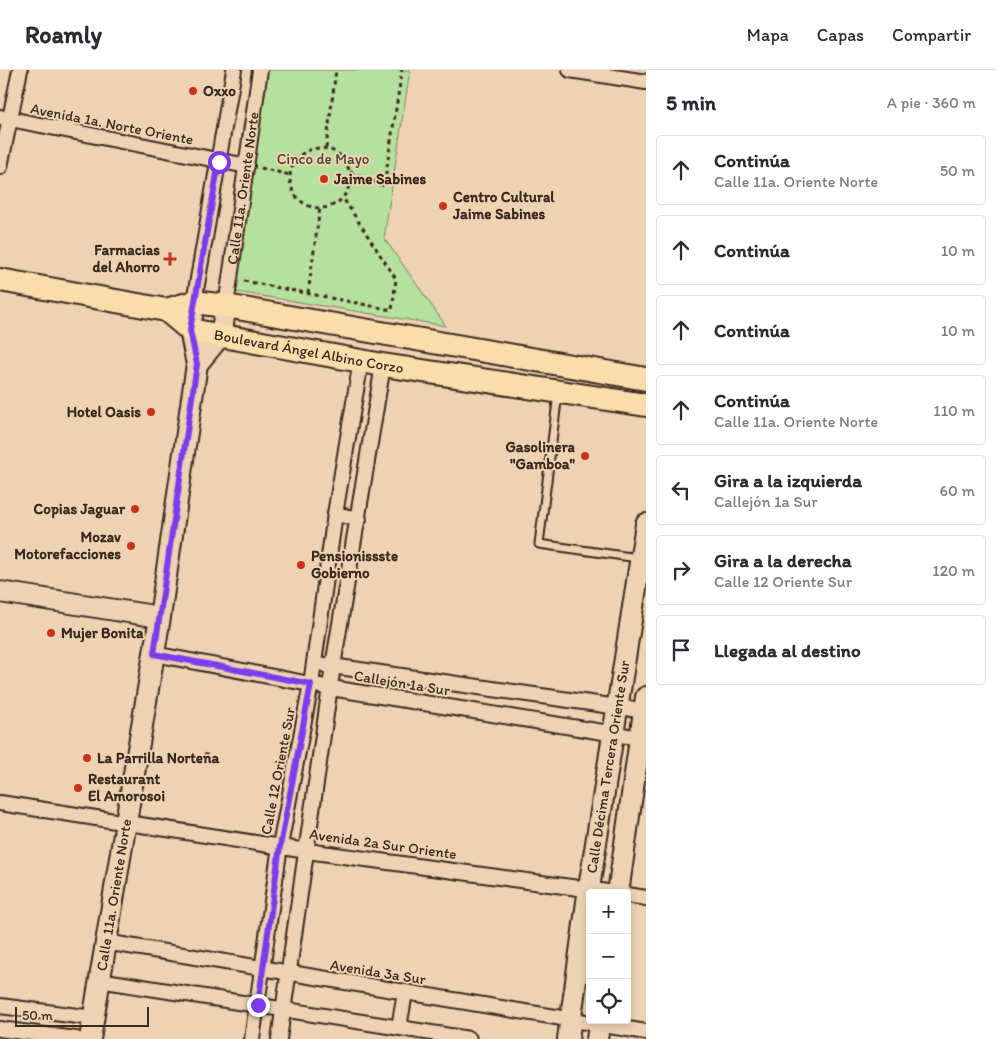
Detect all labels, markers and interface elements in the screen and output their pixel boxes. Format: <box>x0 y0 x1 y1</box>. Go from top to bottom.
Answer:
text: Roamly <box>25 20 102 49</box>
text: Mapa <box>747 24 789 46</box>
text: Capas <box>817 24 864 46</box>
text: Compartir <box>892 24 971 46</box>
place label: Oxxo <box>203 82 236 100</box>
marker: Oxxo <box>187 85 199 97</box>
text: 5 min <box>666 90 716 115</box>
text: A pie · 360 m <box>887 93 976 112</box>
street label: Avenida 1a. Norte Oriente <box>29 99 195 149</box>
street label: Calle 11a. Oriente Norte <box>223 111 263 266</box>
text: Continúa <box>714 149 790 172</box>
park label: Cinco de Mayo <box>277 150 369 168</box>
route start <box>208 151 231 174</box>
icon: ahead <box>667 156 695 184</box>
text: 50 m <box>940 161 975 180</box>
place label: Jaime Sabines <box>333 170 427 188</box>
text: Calle 11a. Oriente Norte <box>714 172 878 191</box>
marker: Jaime Sabines <box>318 173 330 185</box>
place label: Centro Cultural Jaime Sabines <box>452 188 555 223</box>
marker: Centro Cultural Jaime Sabines <box>437 200 449 212</box>
icon: ahead <box>667 236 695 264</box>
text: Continúa <box>714 239 790 262</box>
place label: Farmacias del Ahorro <box>93 241 160 276</box>
text: 10 m <box>941 241 975 260</box>
marker: Farmacias del Ahorro <box>164 253 176 265</box>
icon: ahead <box>667 316 695 344</box>
text: Continúa <box>714 319 790 342</box>
text: 10 m <box>941 321 975 340</box>
street label: Boulevard Ángel Albino Corzo <box>213 326 405 377</box>
text: Continúa <box>714 389 790 412</box>
icon: ahead <box>667 396 695 424</box>
text: 110 m <box>933 401 975 420</box>
place label: Hotel Oasis <box>67 403 141 421</box>
marker: Hotel Oasis <box>145 406 157 418</box>
text: Calle 11a. Oriente Norte <box>714 412 878 431</box>
place label: Gasolinera "Gamboa" <box>505 438 576 473</box>
marker: Gasolinera "Gamboa" <box>579 450 591 462</box>
text: Gira a la izquierda <box>714 469 862 492</box>
icon: left <box>667 476 695 504</box>
text: 60 m <box>940 481 975 500</box>
text: Callejón 1a Sur <box>714 492 818 511</box>
place label: Copias Jaguar <box>34 500 126 519</box>
marker: Copias Jaguar <box>129 503 141 515</box>
place label: Mozav Motorefacciones <box>14 528 121 563</box>
marker: Mozav Motorefacciones <box>125 540 137 552</box>
place label: Pensionissste Gobierno <box>311 547 398 582</box>
text: Gira a la derecha <box>714 549 852 572</box>
icon: right <box>667 556 695 584</box>
marker: Pensionissste Gobierno <box>295 559 307 571</box>
text: 120 m <box>932 561 975 580</box>
text: Calle 12 Oriente Sur <box>714 572 852 591</box>
place label: Mujer Bonita <box>61 624 144 643</box>
marker: Mujer Bonita <box>45 627 57 639</box>
icon: arrive <box>667 636 695 664</box>
text: Llegada al destino <box>714 639 861 662</box>
street label: Calle Décima Tercera Oriente Sur <box>582 659 634 875</box>
street label: Callejón 1a Sur <box>353 667 451 699</box>
street label: Calle 12 Oriente Sur <box>257 706 299 836</box>
place label: La Parrilla Norteña <box>97 749 220 767</box>
marker: La Parrilla Norteña <box>81 752 93 764</box>
place label: Restaurant El Amorosoi <box>88 770 165 805</box>
marker: Restaurant El Amorosoi <box>72 782 84 794</box>
street label: Calle 11a. Oriente Norte <box>92 818 135 972</box>
street label: Avenida 2a Sur Oriente <box>308 825 458 863</box>
map controls <box>586 889 631 1024</box>
button: + <box>586 889 631 934</box>
button: − <box>586 934 631 979</box>
street label: Avenida 3a Sur <box>329 956 427 988</box>
button: locate <box>586 979 631 1024</box>
route end <box>247 994 270 1017</box>
scale bar <box>15 1004 149 1027</box>
text: 50 m <box>22 1007 53 1024</box>

